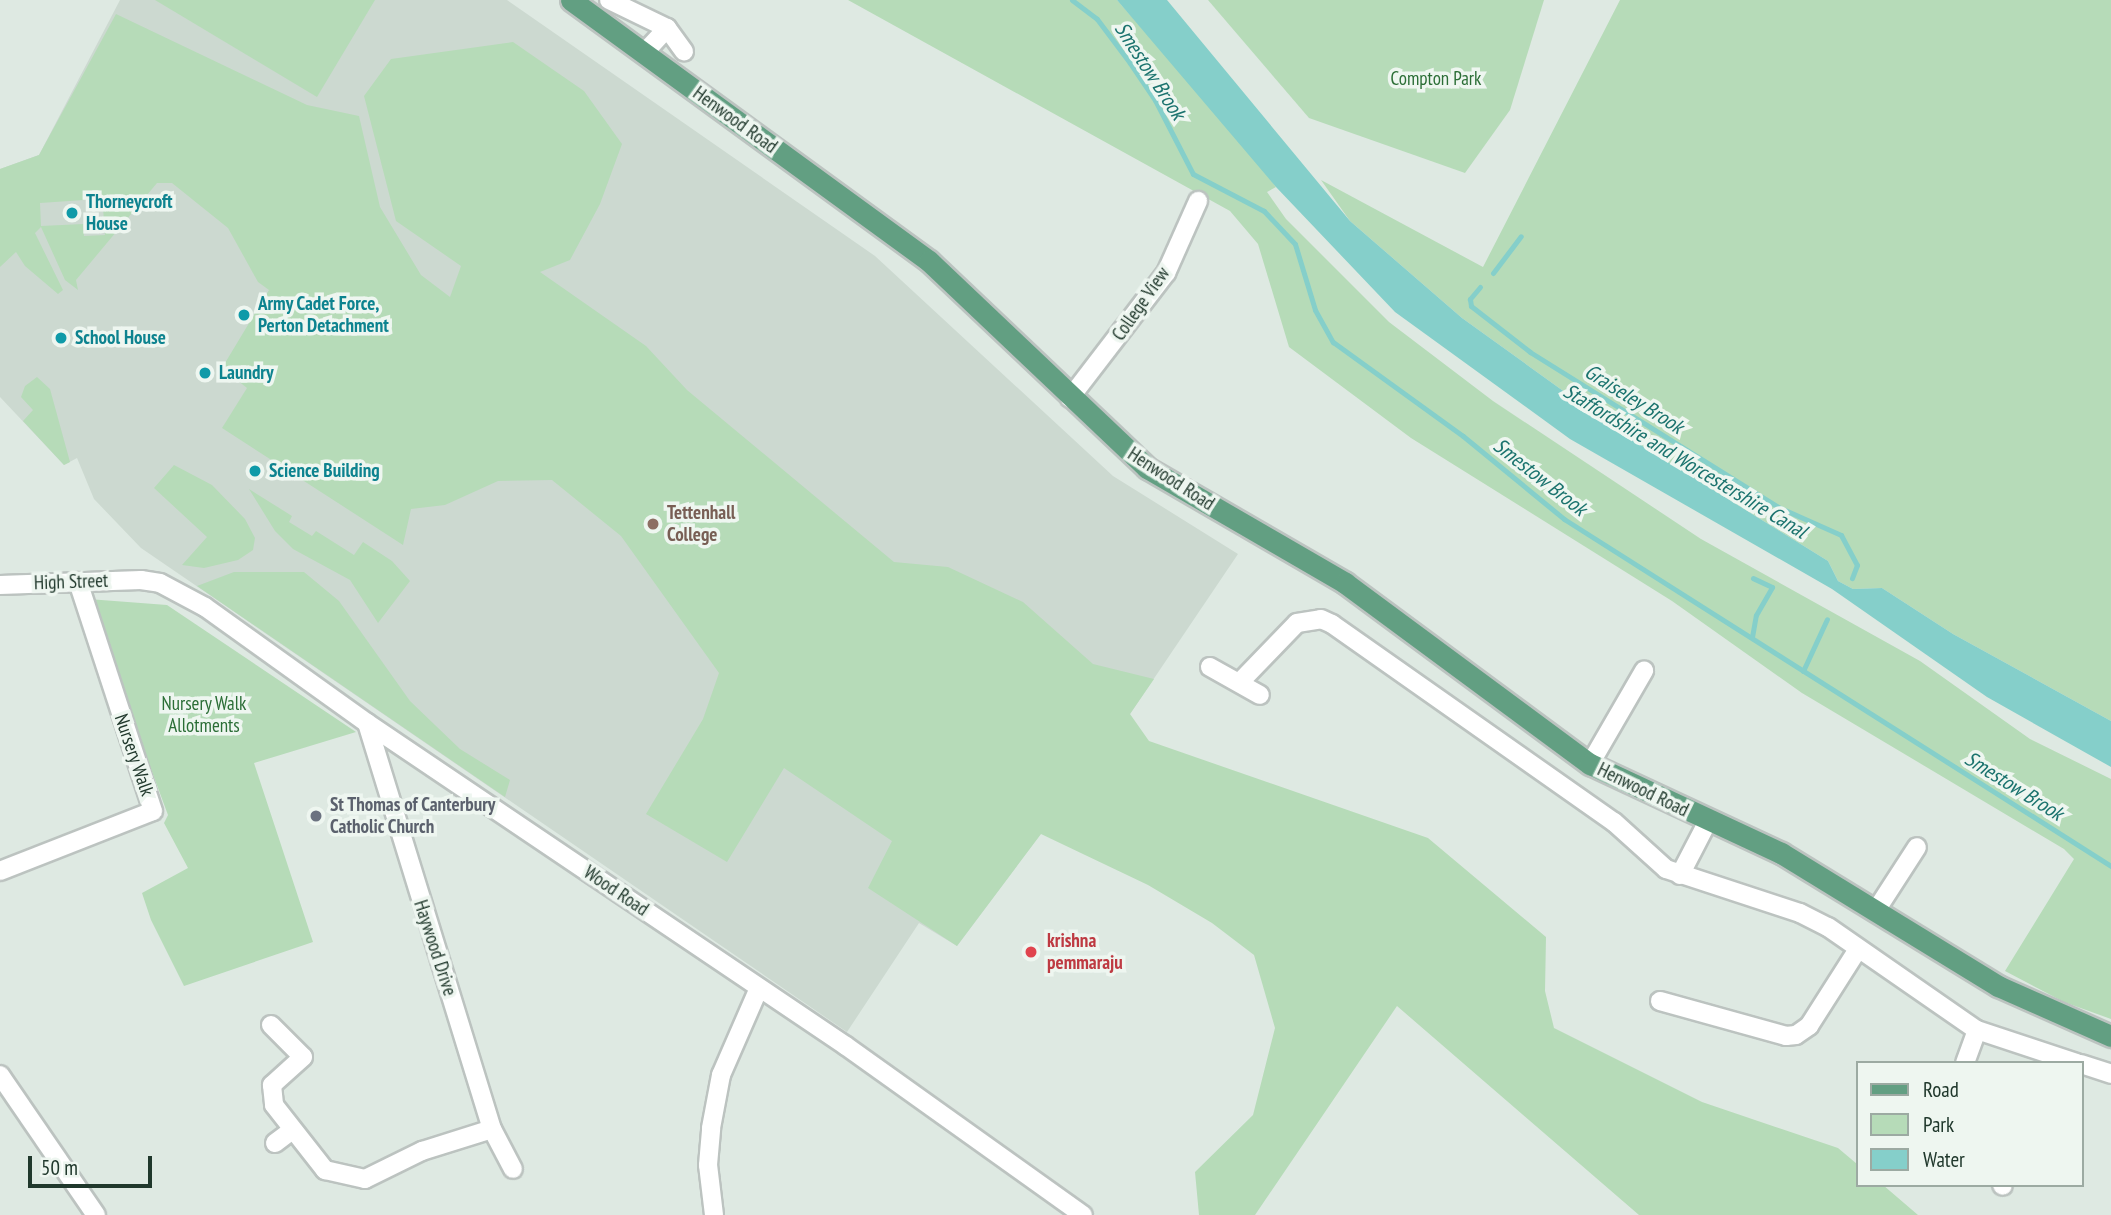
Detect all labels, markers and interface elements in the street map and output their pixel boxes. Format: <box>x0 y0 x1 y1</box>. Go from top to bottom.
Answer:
water label: Smestow Brook <box>1109 17 1191 125</box>
park label: Compton Park <box>1391 68 1481 90</box>
street label: Henwood Road <box>688 82 782 158</box>
place label: Thorneycroft House <box>86 191 173 235</box>
marker: Thorneycroft House <box>64 205 80 221</box>
street label: College View <box>1107 263 1175 345</box>
place label: Army Cadet Force, Perton Detachment <box>258 293 389 337</box>
marker: Army Cadet Force, Perton Detachment <box>236 307 252 323</box>
place label: School House <box>75 327 166 349</box>
marker: School House <box>53 330 69 346</box>
water label: Graiseley Brook <box>1580 359 1688 439</box>
place label: Laundry <box>219 362 274 384</box>
marker: Laundry <box>197 365 213 381</box>
water label: Staffordshire and Worcestershire Canal <box>1559 378 1811 544</box>
water label: Smestow Brook <box>1488 433 1592 521</box>
street label: Henwood Road <box>1123 443 1219 515</box>
place label: Science Building <box>269 460 380 482</box>
marker: Science Building <box>247 463 263 479</box>
place label: Tettenhall College <box>667 502 735 546</box>
marker: Tettenhall College <box>645 516 661 532</box>
street label: High Street <box>34 569 108 595</box>
park label: Nursery Walk Allotments <box>161 693 247 737</box>
street label: Nursery Walk <box>109 711 159 799</box>
water label: Smestow Brook <box>1960 746 2068 826</box>
street label: Henwood Road <box>1594 758 1692 822</box>
place label: St Thomas of Canterbury Catholic Church <box>330 794 496 838</box>
marker: St Thomas of Canterbury Catholic Church <box>308 808 324 824</box>
street label: Wood Road <box>579 861 653 921</box>
street label: Haywood Drive <box>409 897 461 999</box>
place label: krishna pemmaraju <box>1047 930 1123 974</box>
marker: krishna pemmaraju <box>1021 942 1041 962</box>
legend <box>1856 1061 2083 1187</box>
text: Road <box>1923 1076 1959 1103</box>
text: Park <box>1923 1111 1954 1138</box>
scale bar <box>32 1142 156 1186</box>
text: Water <box>1923 1146 1965 1173</box>
text: 50 m <box>41 1154 78 1181</box>

